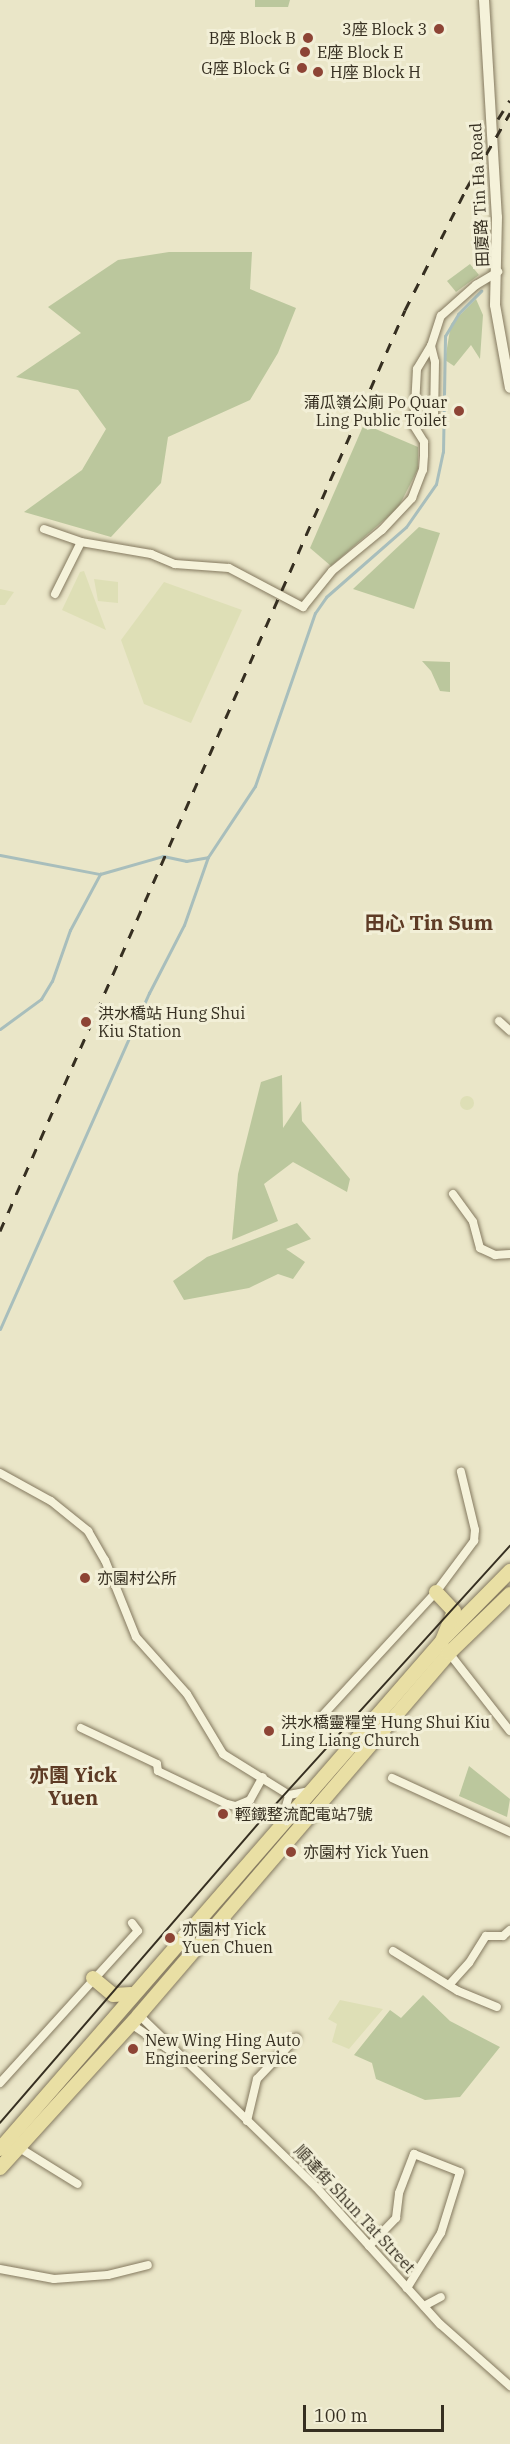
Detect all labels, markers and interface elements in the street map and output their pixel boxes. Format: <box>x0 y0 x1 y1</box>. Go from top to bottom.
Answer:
place label: 3座 Block 3 <box>342 19 427 39</box>
marker: 3座 Block 3 <box>432 22 446 36</box>
place label: B座 Block B <box>209 28 296 48</box>
marker: B座 Block B <box>301 31 315 45</box>
place label: E座 Block E <box>317 42 403 62</box>
marker: E座 Block E <box>298 45 312 59</box>
place label: G座 Block G <box>201 58 290 78</box>
marker: G座 Block G <box>295 61 309 75</box>
place label: H座 Block H <box>330 62 421 82</box>
marker: H座 Block H <box>311 65 325 79</box>
street label: 田廈路 Tin Ha Road <box>466 122 492 268</box>
place label: 蒲瓜嶺公廁 Po Quar Ling Public Toilet <box>304 392 447 430</box>
marker: 蒲瓜嶺公廁 Po Quar Ling Public Toilet <box>452 404 466 418</box>
district label: 田心 Tin Sum <box>365 910 493 934</box>
place label: 洪水橋站 Hung Shui Kiu Station <box>98 1003 245 1041</box>
marker: 洪水橋站 Hung Shui Kiu Station <box>79 1015 93 1029</box>
place label: 亦園村公所 <box>97 1568 177 1588</box>
marker: 亦園村公所 <box>78 1571 92 1585</box>
place label: 洪水橋靈糧堂 Hung Shui Kiu Ling Liang Church <box>281 1712 490 1750</box>
marker: 洪水橋靈糧堂 Hung Shui Kiu Ling Liang Church <box>262 1724 276 1738</box>
district label: 亦園 Yick Yuen <box>29 1762 117 1809</box>
place label: 輕鐵整流配電站7號 <box>235 1804 373 1824</box>
marker: 輕鐵整流配電站7號 <box>216 1807 230 1821</box>
place label: 亦園村 Yick Yuen <box>303 1842 429 1862</box>
marker: 亦園村 Yick Yuen <box>284 1845 298 1859</box>
place label: 亦園村 Yick Yuen Chuen <box>182 1919 273 1957</box>
marker: 亦園村 Yick Yuen Chuen <box>163 1931 177 1945</box>
place label: New Wing Hing Auto Engineering Service <box>145 2030 301 2068</box>
marker: New Wing Hing Auto Engineering Service <box>126 2042 140 2056</box>
street label: 順達街 Shun Tat Street <box>291 2141 419 2277</box>
scale bar <box>306 2393 447 2431</box>
text: 100 m <box>314 2404 368 2427</box>

